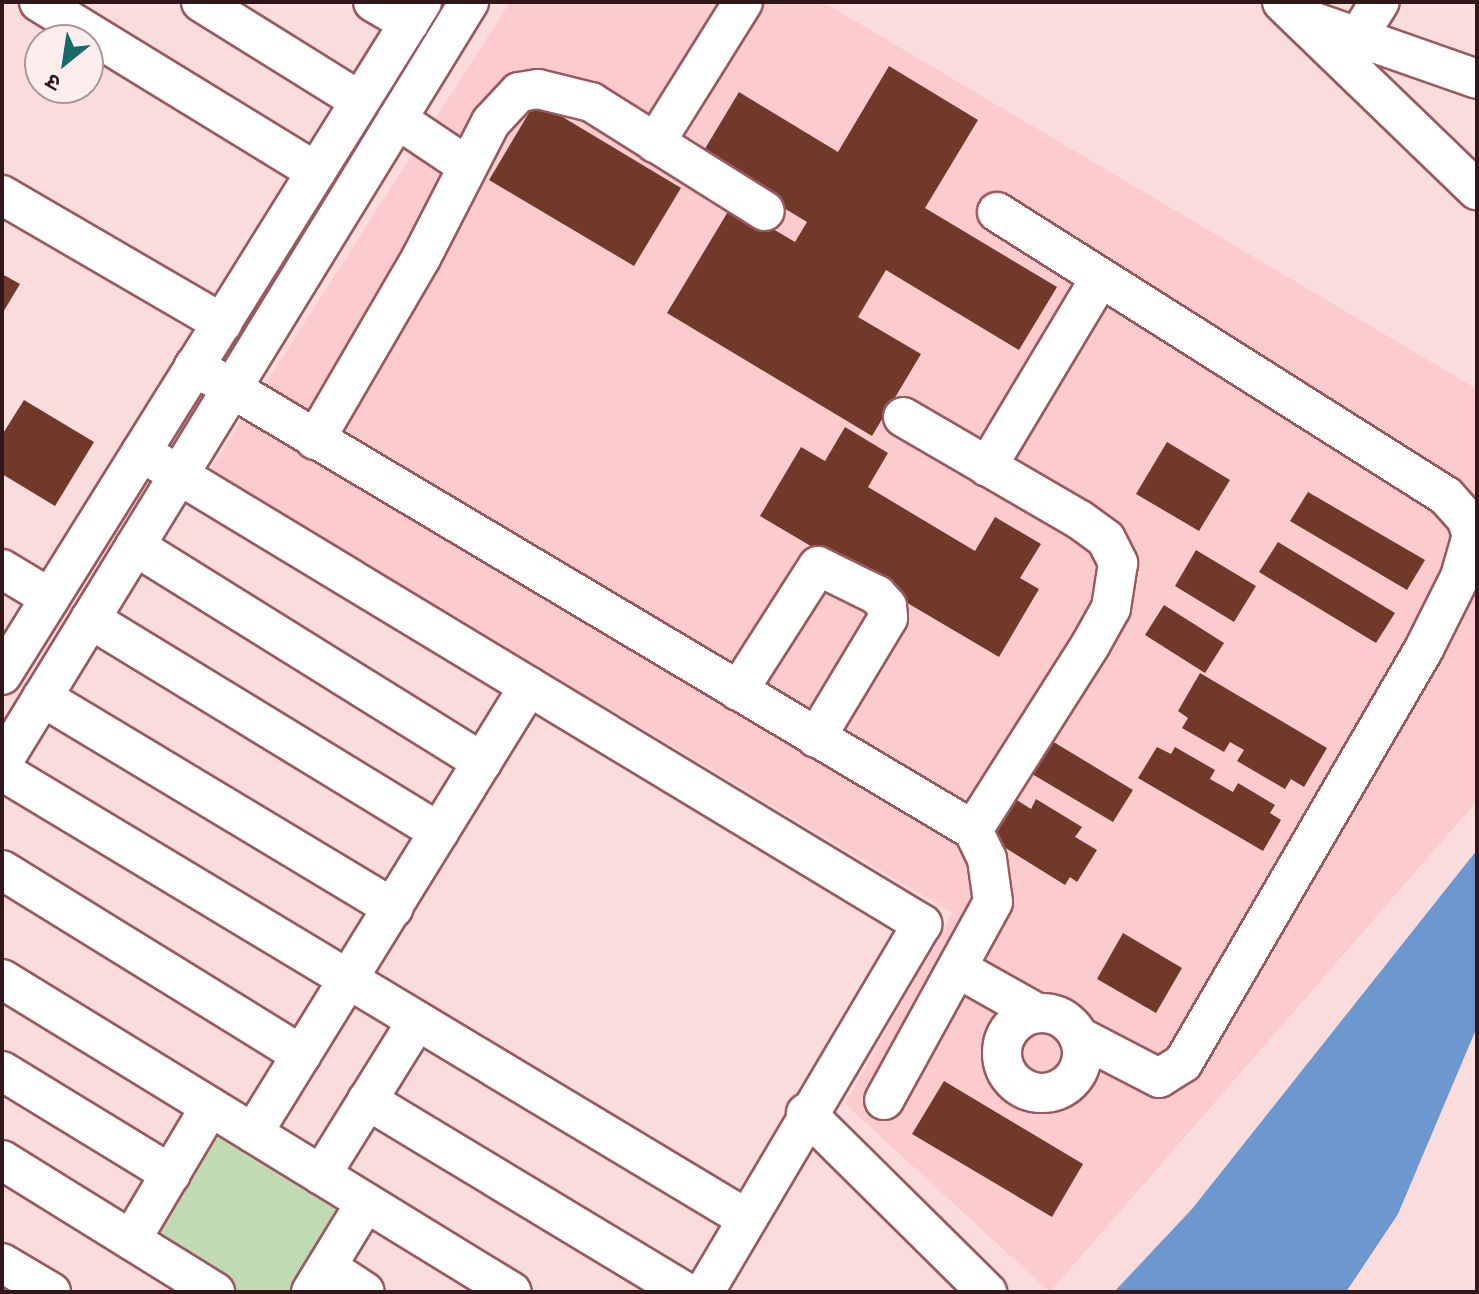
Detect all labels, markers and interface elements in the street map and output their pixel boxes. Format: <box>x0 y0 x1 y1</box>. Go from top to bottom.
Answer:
north arrow <box>24 24 104 104</box>
text: उ <box>41 69 65 98</box>

